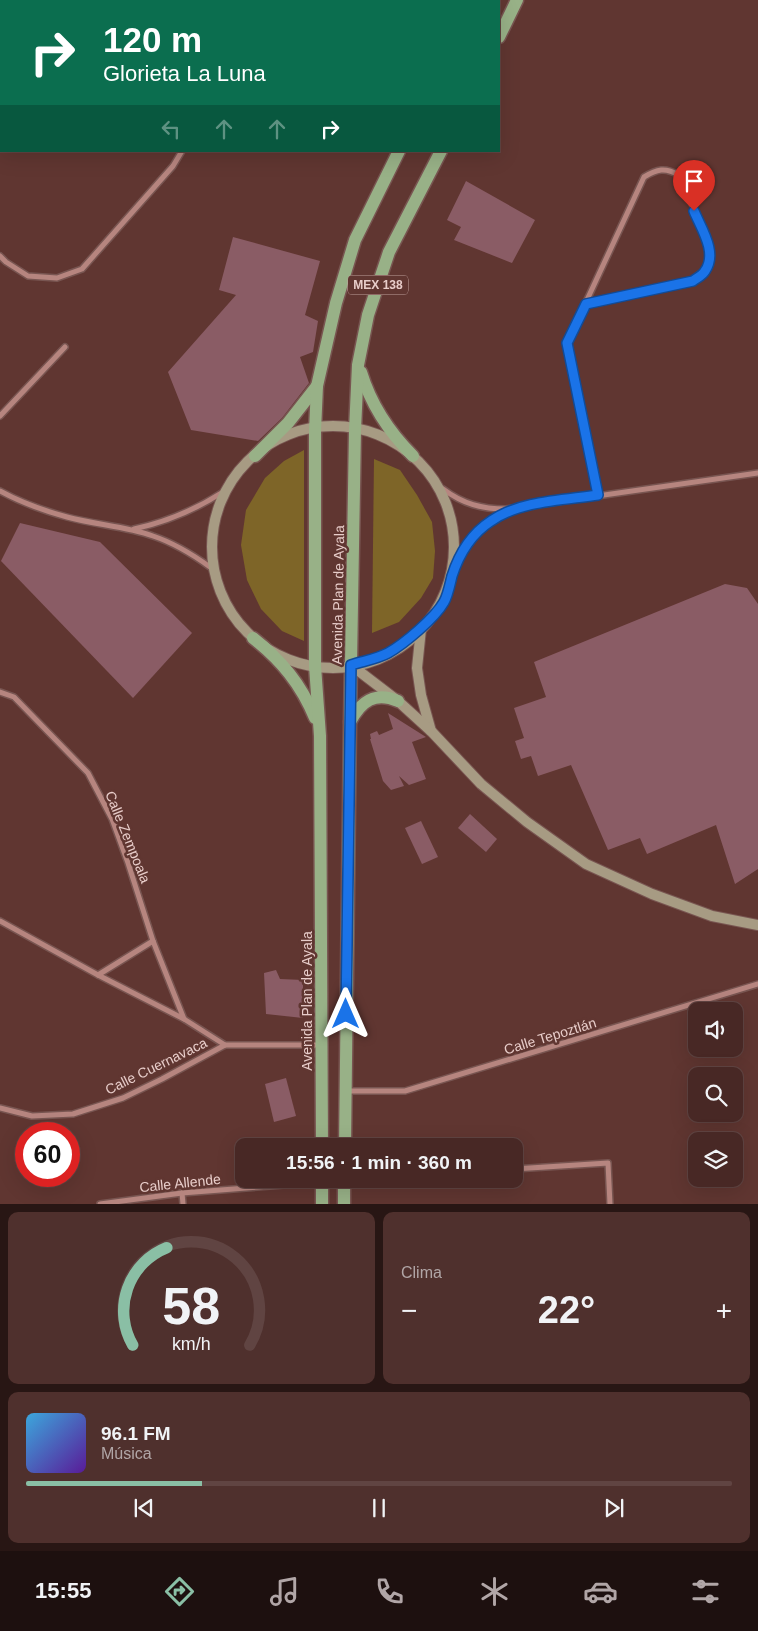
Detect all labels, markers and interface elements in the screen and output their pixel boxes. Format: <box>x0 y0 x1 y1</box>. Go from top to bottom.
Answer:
icon: right <box>20 20 85 85</box>
text: 120 m <box>103 20 202 59</box>
text: Glorieta La Luna <box>103 61 266 86</box>
icon: left <box>157 115 185 143</box>
icon: ahead <box>210 115 238 143</box>
icon: ahead <box>263 115 291 143</box>
icon: right <box>316 115 344 143</box>
pin <box>673 160 715 211</box>
icon: arrive <box>680 167 708 195</box>
road number: MEX 138 <box>348 276 408 294</box>
street label: Avenida Plan de Ayala <box>329 525 347 665</box>
street label: Calle Zempoala <box>102 789 154 886</box>
street label: Avenida Plan de Ayala <box>299 931 315 1071</box>
position arrow <box>319 987 371 1039</box>
map controls <box>688 1002 743 1187</box>
button: sound <box>688 1002 743 1057</box>
street label: Calle Tepoztlán <box>502 1014 598 1058</box>
street label: Calle Cuernavaca <box>102 1034 210 1098</box>
button: search <box>688 1067 743 1122</box>
speed limit sign: 60 <box>15 1122 80 1187</box>
button: layers <box>688 1132 743 1187</box>
text: 15:56 · 1 min · 360 m <box>286 1152 472 1173</box>
street label: Calle Allende <box>139 1171 222 1195</box>
text: Clima <box>401 1264 442 1281</box>
text: 58 <box>163 1277 220 1335</box>
text: 22° <box>538 1289 595 1331</box>
text: − <box>401 1295 417 1326</box>
text: + <box>716 1295 732 1326</box>
text: km/h <box>172 1334 211 1354</box>
text: 96.1 FM <box>101 1423 171 1444</box>
text: Música <box>101 1445 152 1462</box>
icon: previous <box>130 1494 158 1522</box>
icon: pause <box>365 1494 393 1522</box>
icon: next <box>600 1494 628 1522</box>
icon: directions <box>162 1574 197 1609</box>
icon: music <box>267 1574 302 1609</box>
icon: phone <box>372 1574 407 1609</box>
icon: climate <box>477 1574 512 1609</box>
icon: car <box>583 1574 618 1609</box>
icon: filters <box>688 1574 723 1609</box>
text: 15:55 <box>35 1578 91 1603</box>

